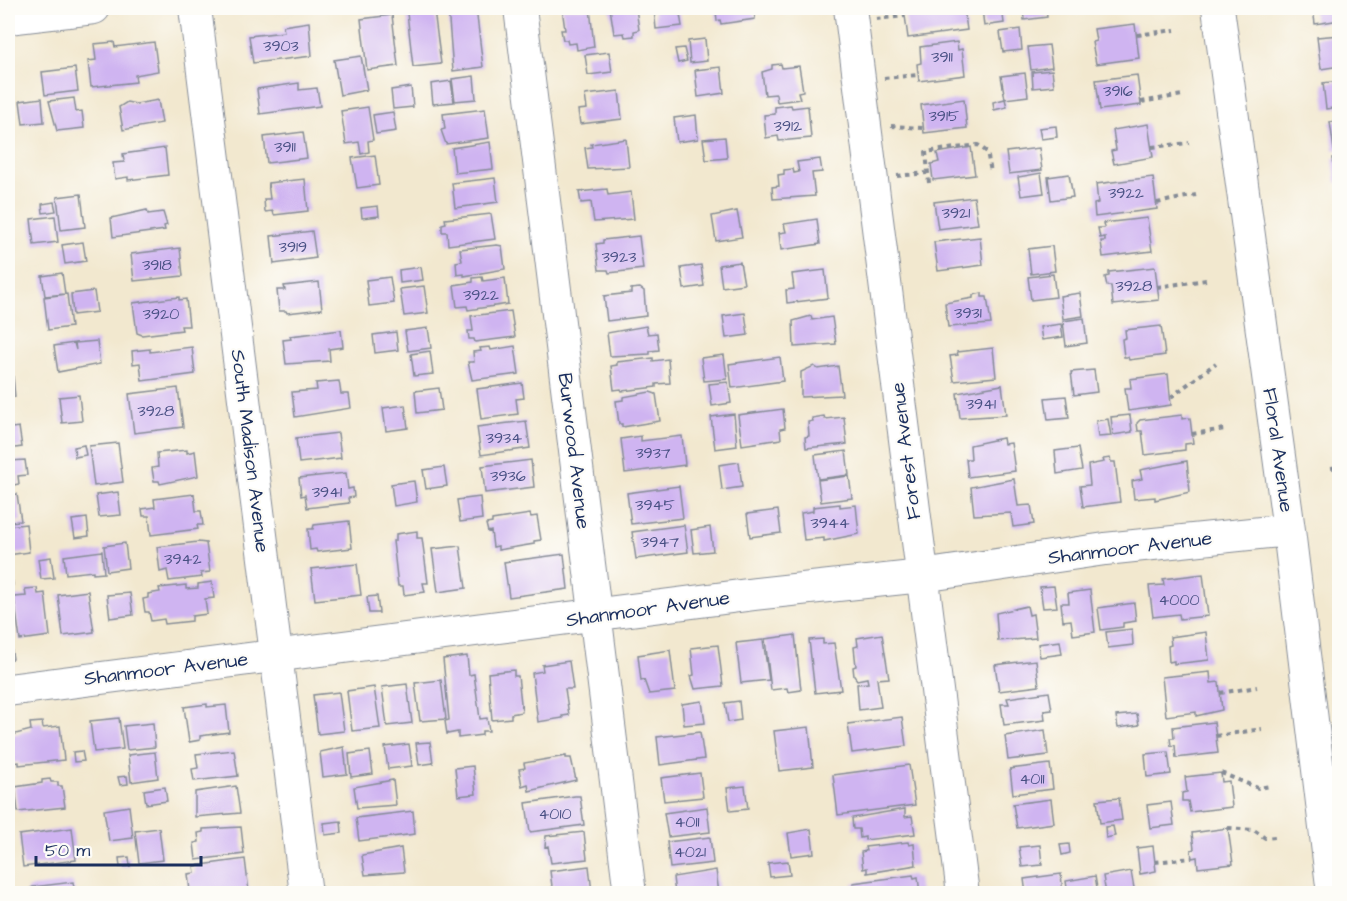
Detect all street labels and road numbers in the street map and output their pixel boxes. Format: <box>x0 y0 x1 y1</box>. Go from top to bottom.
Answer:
street label: South Madison Avenue <box>224 348 276 554</box>
street label: Burwood Avenue <box>551 371 598 531</box>
street label: Forest Avenue <box>884 381 928 521</box>
street label: Floral Avenue <box>1255 386 1301 514</box>
street label: Shanmoor Avenue <box>1046 524 1214 572</box>
street label: Shanmoor Avenue <box>564 584 732 634</box>
street label: Shanmoor Avenue <box>82 645 250 693</box>

